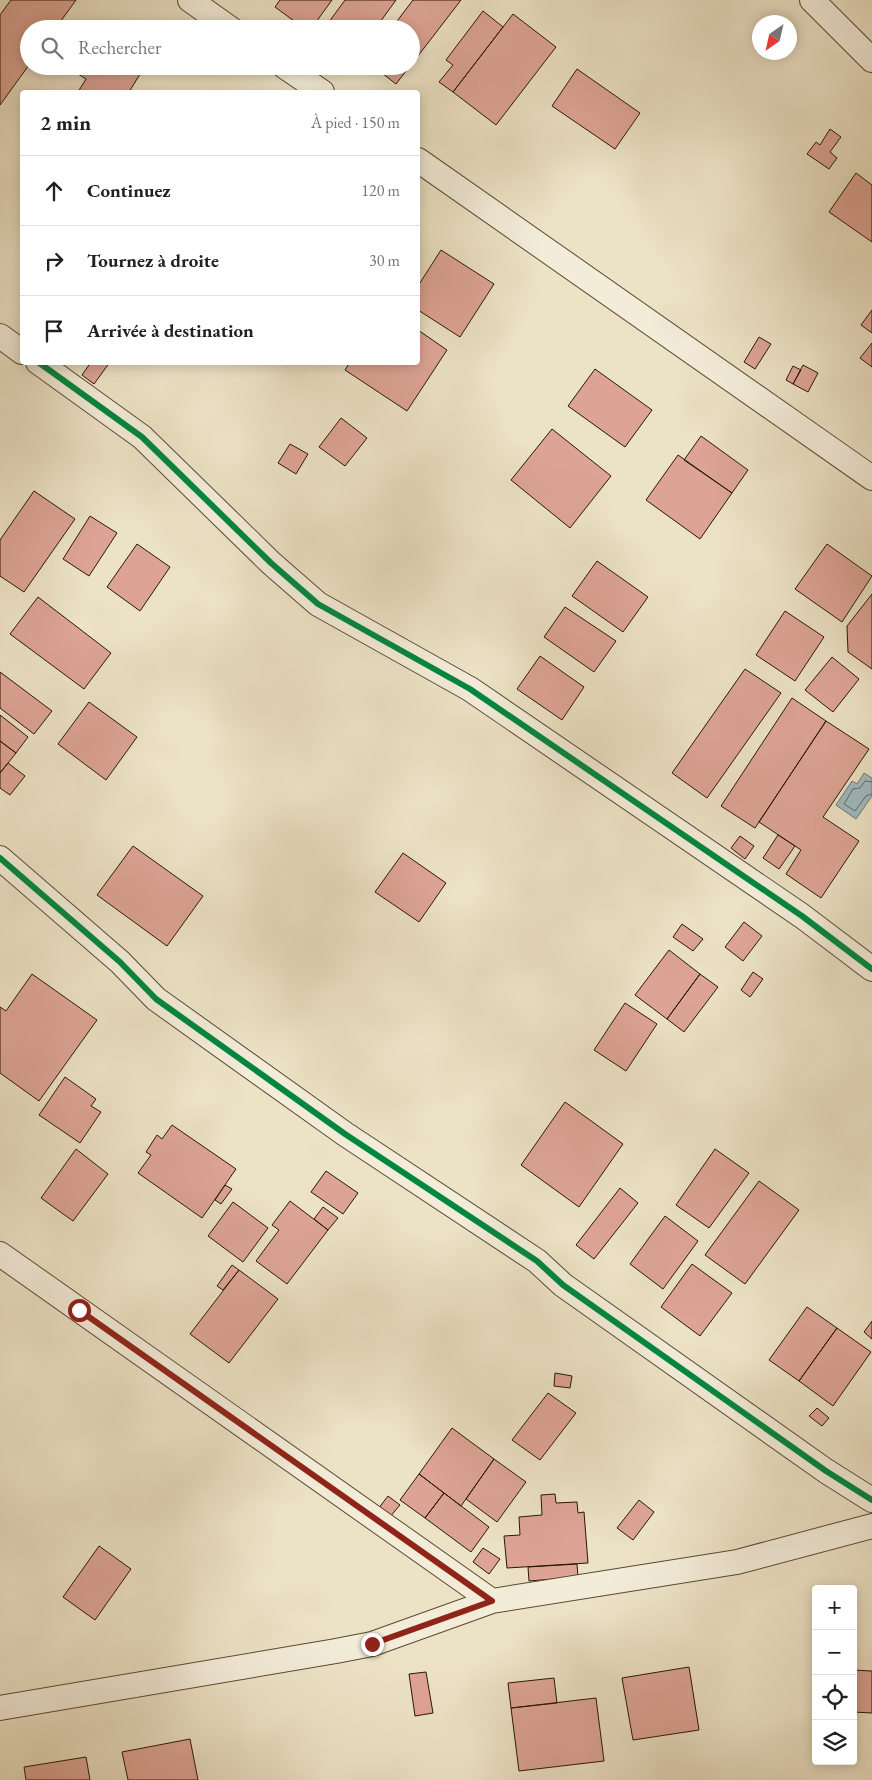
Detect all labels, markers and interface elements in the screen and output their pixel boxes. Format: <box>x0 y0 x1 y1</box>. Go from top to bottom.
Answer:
north arrow <box>752 15 797 60</box>
search box <box>20 20 420 75</box>
icon: search <box>38 34 66 62</box>
text: Rechercher <box>78 35 161 60</box>
text: 2 min <box>40 109 91 136</box>
text: À pied · 150 m <box>311 112 400 133</box>
icon: ahead <box>40 177 68 205</box>
text: Continuez <box>87 178 171 203</box>
text: 120 m <box>361 180 400 201</box>
icon: right <box>40 247 68 275</box>
text: Tournez à droite <box>87 248 219 273</box>
text: 30 m <box>369 250 400 271</box>
icon: arrive <box>40 317 68 345</box>
text: Arrivée à destination <box>87 318 254 343</box>
route start <box>68 1299 91 1322</box>
map controls <box>812 1585 857 1765</box>
button: + <box>812 1585 857 1630</box>
button: − <box>812 1630 857 1675</box>
route end <box>361 1633 384 1656</box>
button: locate <box>812 1675 857 1720</box>
button: layers <box>812 1720 857 1765</box>

